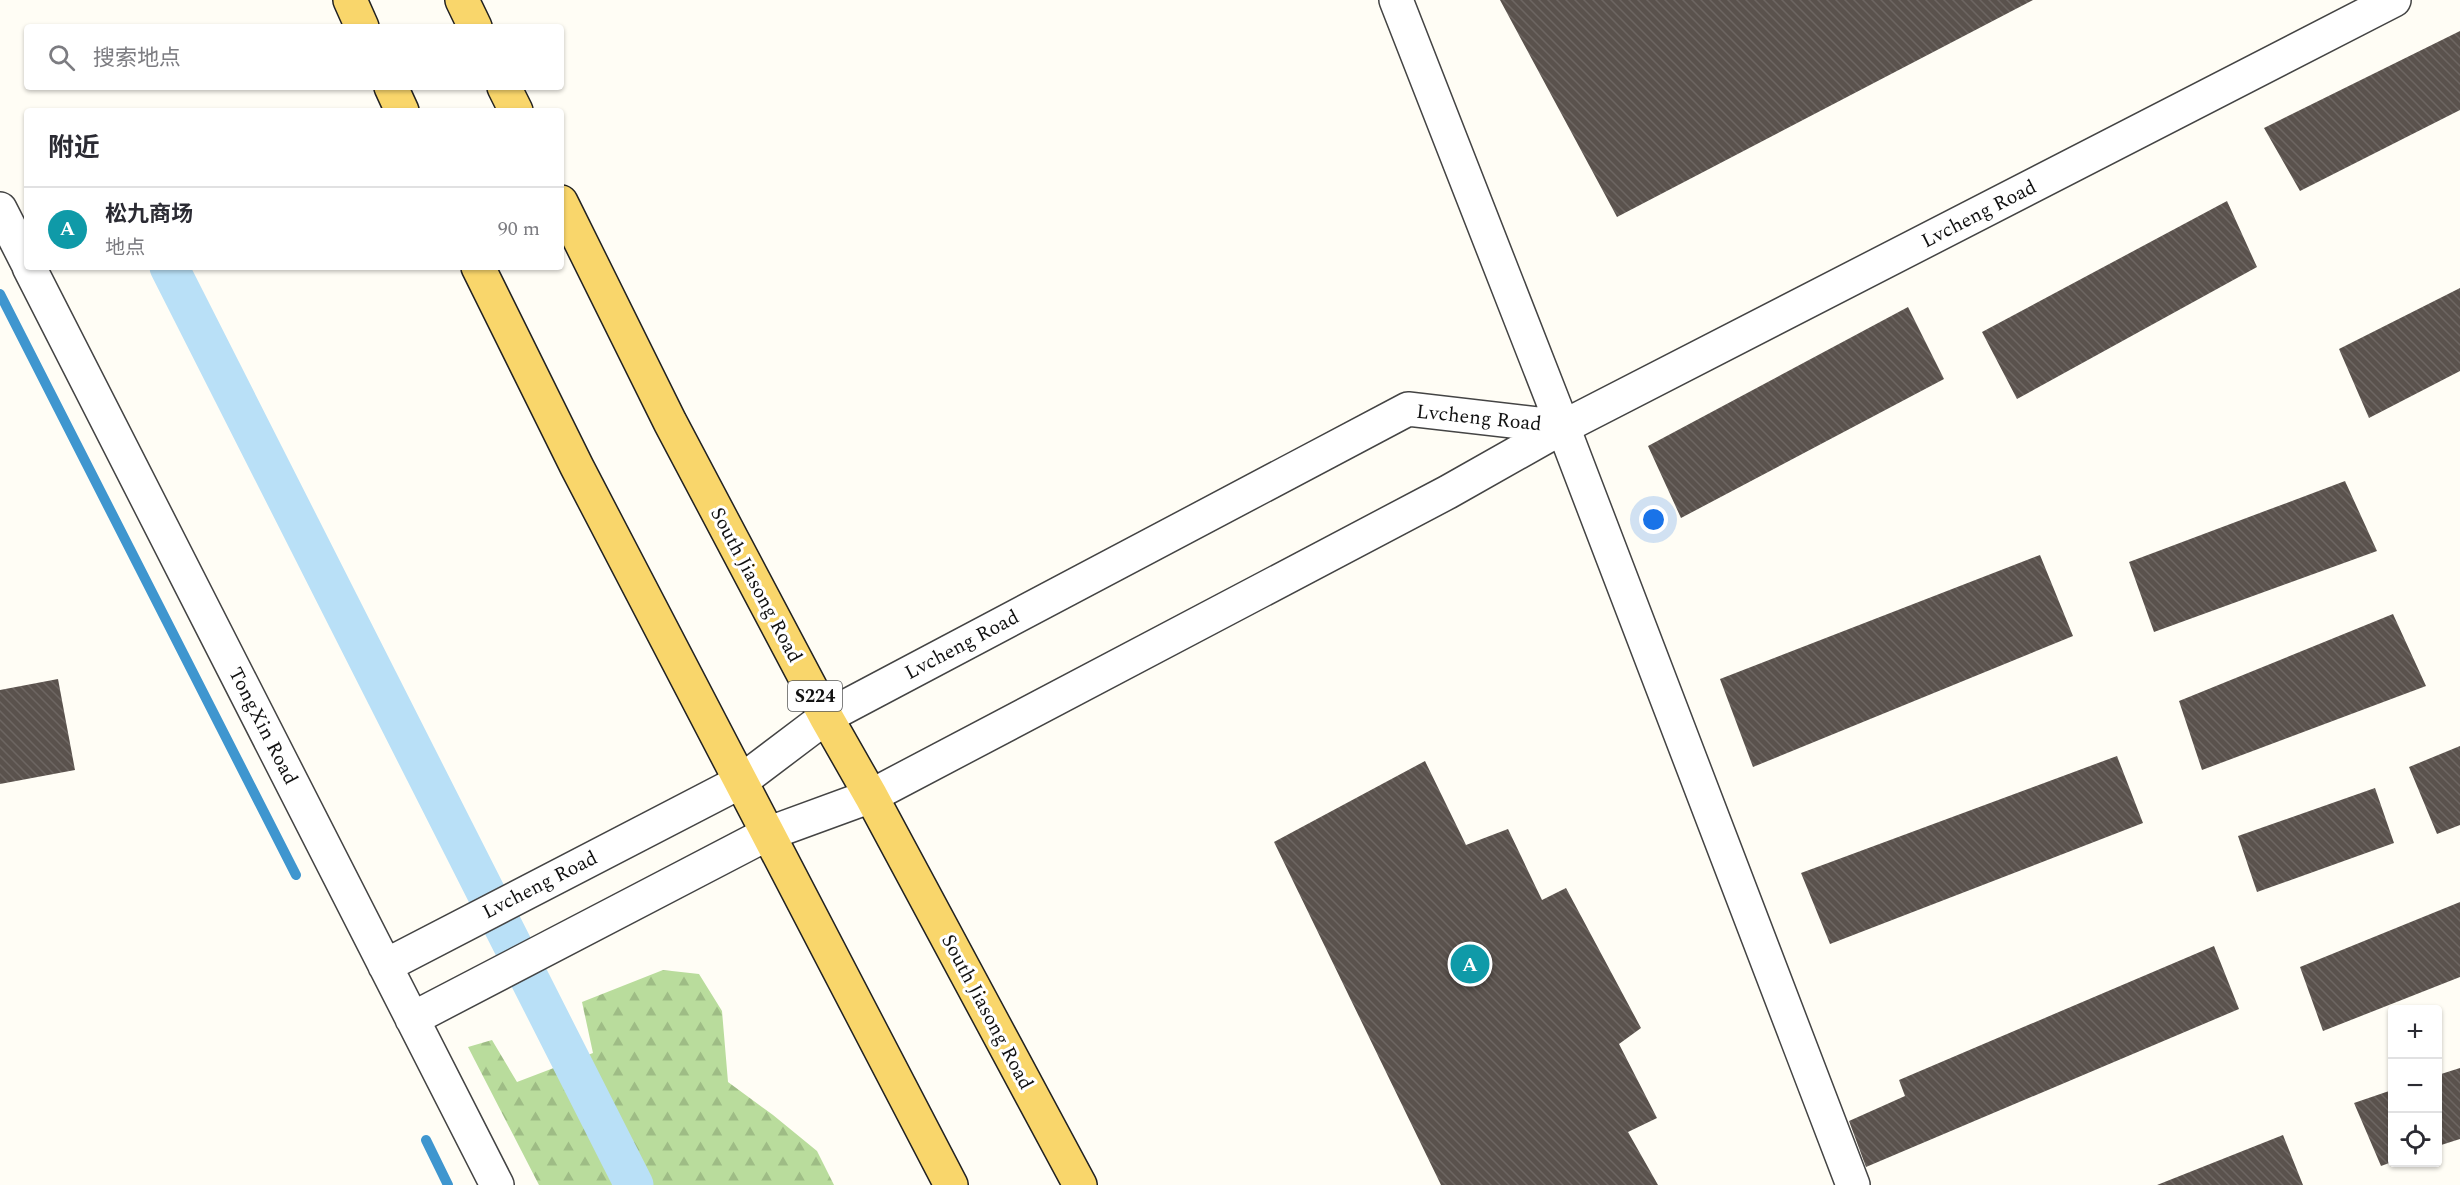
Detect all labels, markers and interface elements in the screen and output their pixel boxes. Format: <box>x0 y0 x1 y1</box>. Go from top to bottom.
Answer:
search box <box>24 24 564 90</box>
icon: search <box>45 41 78 74</box>
text: 搜索地点 <box>93 42 181 75</box>
text: 附近 <box>48 128 100 168</box>
street label: Lvcheng Road <box>1916 172 2042 256</box>
text: 松九商场 <box>105 198 193 231</box>
text: A <box>60 214 75 244</box>
text: 90 m <box>498 214 540 244</box>
text: 地点 <box>105 233 145 263</box>
street label: Lvcheng Road <box>1415 397 1543 439</box>
street label: South Jiasong Road <box>702 502 810 668</box>
your location <box>1639 505 1668 534</box>
street label: Lvcheng Road <box>899 602 1025 688</box>
street label: TongXin Road <box>220 662 306 790</box>
road number: S224 <box>788 681 842 711</box>
street label: Lvcheng Road <box>477 843 603 927</box>
street label: South Jiasong Road <box>933 929 1041 1095</box>
pin: A <box>1450 942 1490 986</box>
map controls <box>2388 1005 2442 1167</box>
button: + <box>2388 1005 2442 1059</box>
button: − <box>2388 1059 2442 1113</box>
button: locate <box>2388 1113 2442 1167</box>

